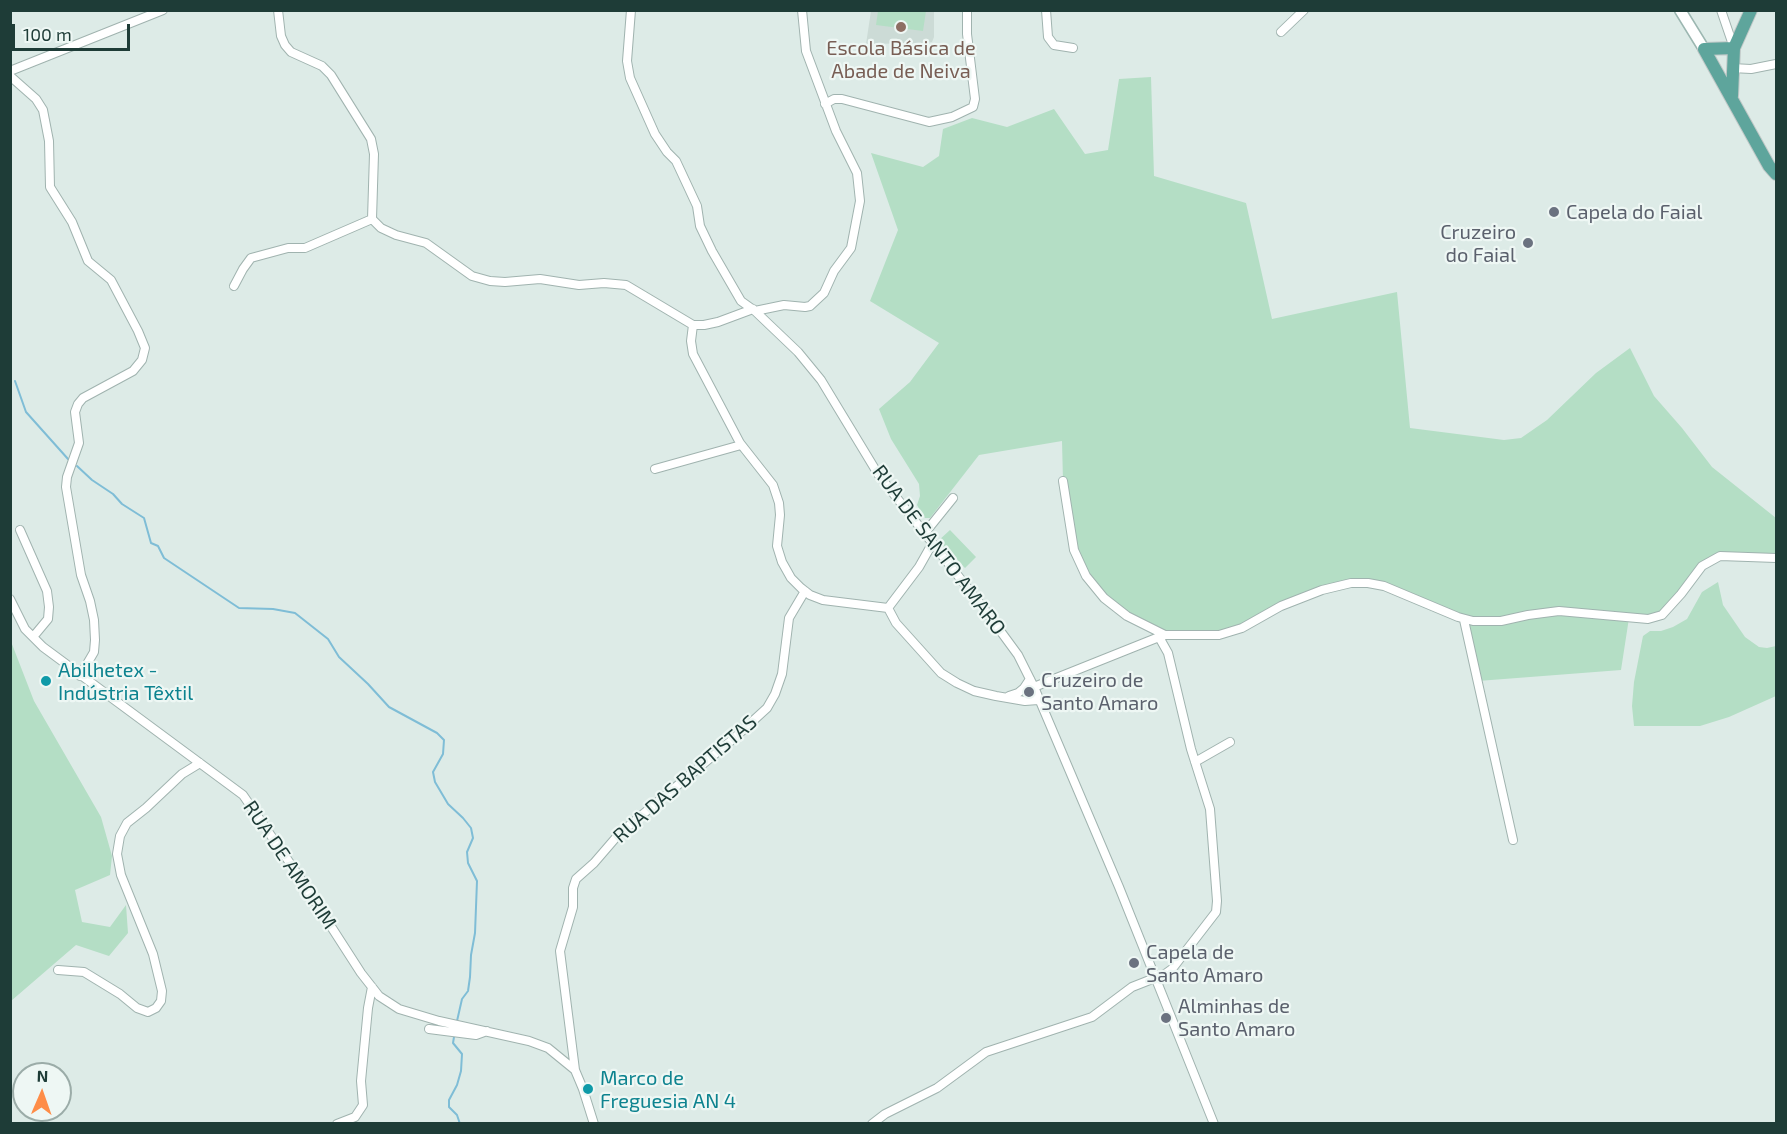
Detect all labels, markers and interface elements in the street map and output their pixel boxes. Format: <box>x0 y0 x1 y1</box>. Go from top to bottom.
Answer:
scale bar <box>15 12 134 50</box>
marker: Escola Básica de Abade de Neiva <box>894 20 908 34</box>
text: 100 m <box>23 23 72 45</box>
place label: Escola Básica de Abade de Neiva <box>826 36 976 83</box>
place label: Capela do Faial <box>1566 200 1703 224</box>
marker: Capela do Faial <box>1547 205 1561 219</box>
place label: Cruzeiro do Faial <box>1440 220 1516 267</box>
marker: Cruzeiro do Faial <box>1521 236 1535 250</box>
street label: RUA DE SANTO AMARO <box>867 460 1011 640</box>
place label: Abilhetex - Indústria Têxtil <box>58 658 193 705</box>
place label: Cruzeiro de Santo Amaro <box>1041 668 1158 715</box>
marker: Abilhetex - Indústria Têxtil <box>39 674 53 688</box>
marker: Cruzeiro de Santo Amaro <box>1022 685 1036 699</box>
street label: RUA DAS BAPTISTAS <box>608 710 762 848</box>
street label: RUA DE AMORIM <box>238 796 342 934</box>
place label: Capela de Santo Amaro <box>1146 940 1263 987</box>
marker: Capela de Santo Amaro <box>1127 956 1141 970</box>
place label: Alminhas de Santo Amaro <box>1178 994 1295 1041</box>
marker: Alminhas de Santo Amaro <box>1159 1011 1173 1025</box>
north arrow <box>12 1062 72 1122</box>
text: N <box>36 1066 49 1085</box>
place label: Marco de Freguesia AN 4 <box>600 1066 736 1113</box>
marker: Marco de Freguesia AN 4 <box>581 1082 595 1096</box>

